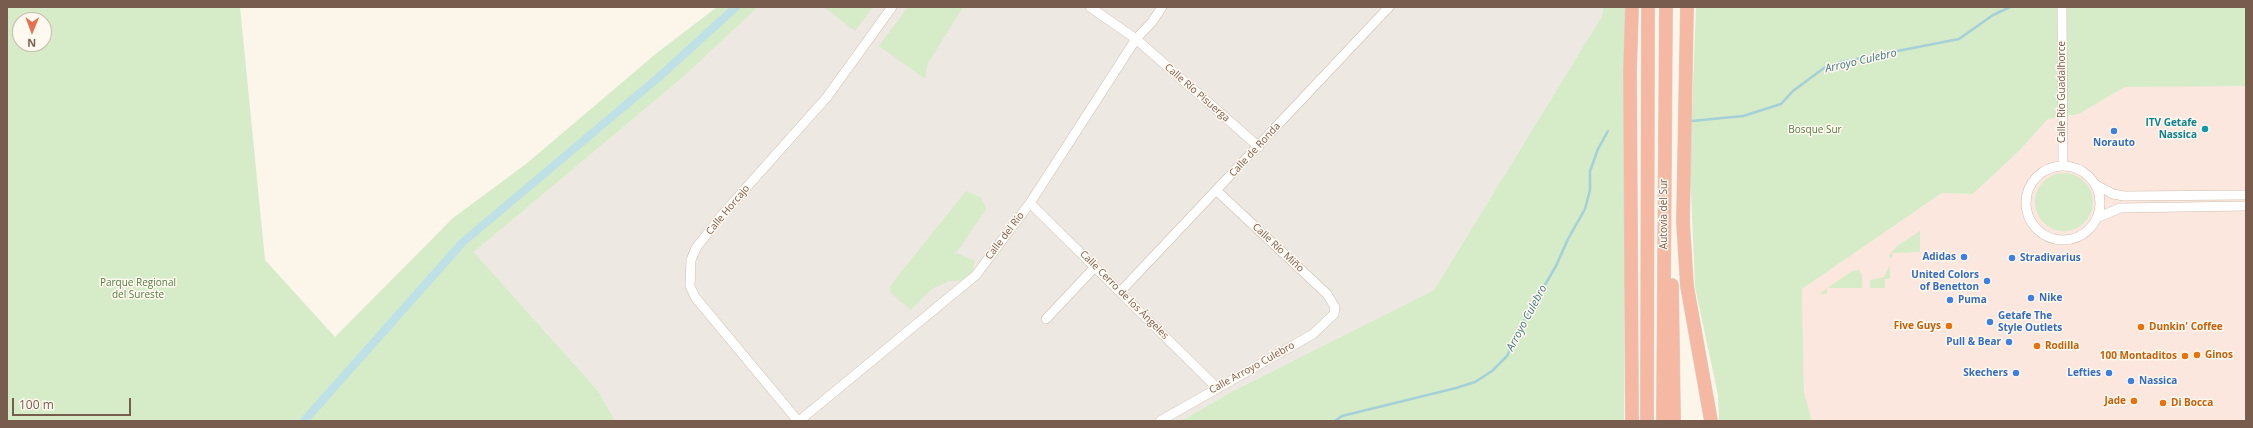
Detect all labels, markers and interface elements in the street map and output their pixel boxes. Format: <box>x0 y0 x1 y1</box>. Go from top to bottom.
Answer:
north arrow <box>12 12 52 52</box>
text: N <box>27 36 36 51</box>
street label: Calle Río Guadalhorce <box>2056 41 2068 143</box>
water label: Arroyo Culebro <box>1824 46 1898 76</box>
street label: Calle Río Pisuerga <box>1162 61 1232 125</box>
place label: ITV Getafe Nassica <box>2145 117 2197 140</box>
street label: Calle de Ronda <box>1227 121 1283 179</box>
park label: Bosque Sur <box>1788 124 1842 136</box>
marker: ITV Getafe Nassica <box>2200 124 2210 134</box>
marker: Norauto <box>2109 126 2119 136</box>
place label: Norauto <box>2093 137 2135 149</box>
street label: Autovía del Sur <box>1658 179 1670 249</box>
street label: Calle Horcajo <box>704 183 752 237</box>
street label: Calle del Río <box>983 210 1027 262</box>
street label: Calle Río Miño <box>1250 221 1306 275</box>
street label: Calle Cerro de los Ángeles <box>1077 248 1171 342</box>
place label: Adidas <box>1922 251 1956 263</box>
marker: Adidas <box>1959 252 1969 262</box>
place label: Stradivarius <box>2020 252 2081 264</box>
marker: Stradivarius <box>2007 253 2017 263</box>
place label: United Colors of Benetton <box>1911 269 1979 292</box>
marker: United Colors of Benetton <box>1982 276 1992 286</box>
park label: Parque Regional del Sureste <box>100 277 176 300</box>
water label: Arroyo Culebro <box>1504 283 1550 353</box>
place label: Nike <box>2039 292 2062 304</box>
marker: Nike <box>2026 293 2036 303</box>
place label: Puma <box>1958 294 1987 306</box>
marker: Puma <box>1945 295 1955 305</box>
place label: Getafe The Style Outlets <box>1998 310 2062 334</box>
marker: Getafe The Style Outlets <box>1985 317 1995 327</box>
place label: Five Guys <box>1894 320 1941 332</box>
marker: Five Guys <box>1944 321 1954 331</box>
place label: Dunkin' Coffee <box>2149 321 2223 333</box>
marker: Dunkin' Coffee <box>2136 322 2146 332</box>
place label: Pull & Bear <box>1946 336 2001 348</box>
marker: Pull & Bear <box>2004 337 2014 347</box>
street label: Calle Arroyo Culebro <box>1207 339 1297 397</box>
place label: Rodilla <box>2045 340 2079 352</box>
marker: Rodilla <box>2032 341 2042 351</box>
place label: Ginos <box>2205 349 2233 361</box>
place label: 100 Montaditos <box>2100 350 2177 362</box>
marker: Ginos <box>2192 350 2202 360</box>
marker: 100 Montaditos <box>2180 351 2190 361</box>
place label: Skechers <box>1963 367 2008 379</box>
place label: Lefties <box>2067 367 2101 379</box>
marker: Skechers <box>2011 368 2021 378</box>
marker: Lefties <box>2104 368 2114 378</box>
place label: Nassica <box>2139 375 2177 387</box>
marker: Nassica <box>2126 376 2136 386</box>
scale bar <box>14 390 133 416</box>
place label: Jade <box>2104 395 2126 407</box>
text: 100 m <box>19 396 54 413</box>
marker: Jade <box>2129 396 2139 406</box>
place label: Di Bocca <box>2171 397 2213 409</box>
marker: Di Bocca <box>2158 398 2168 408</box>

